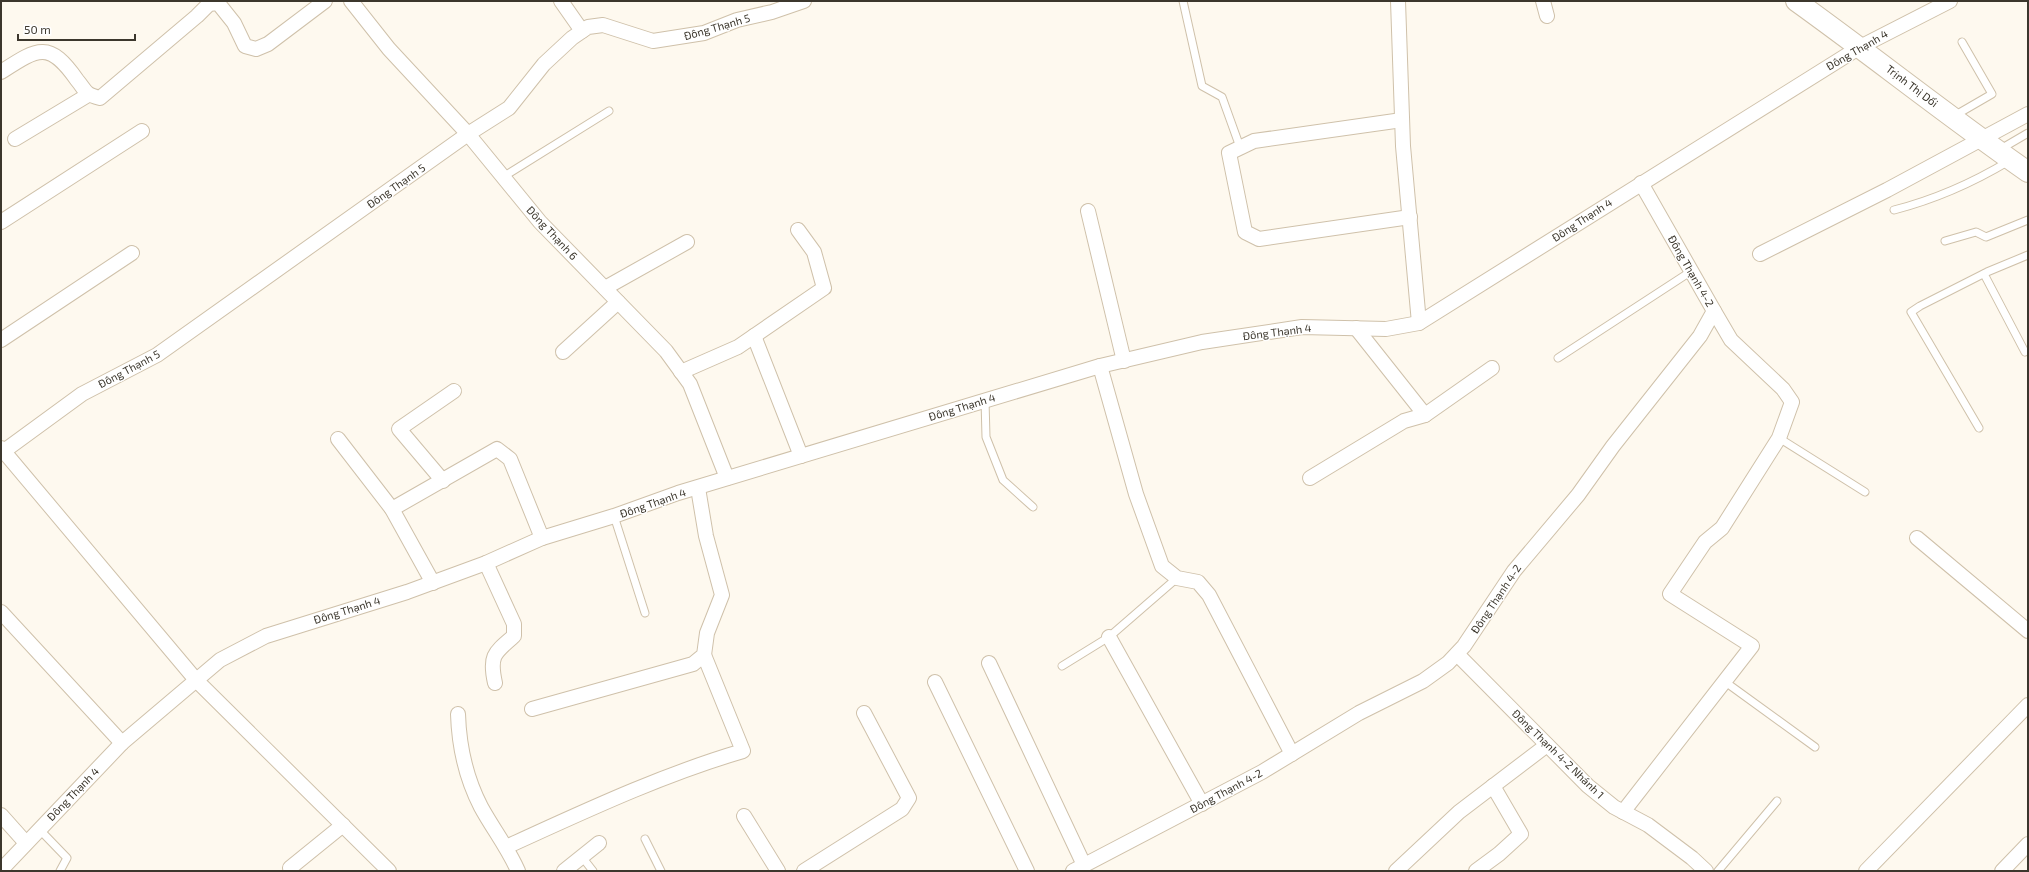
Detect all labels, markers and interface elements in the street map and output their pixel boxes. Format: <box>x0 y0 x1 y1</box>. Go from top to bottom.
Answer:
street label: Đông Thạnh 5 <box>682 11 752 43</box>
scale bar <box>18 16 135 42</box>
text: 50 m <box>24 22 51 36</box>
street label: Đông Thạnh 4 <box>1824 27 1891 73</box>
street label: Trịnh Thị Dối <box>1883 62 1941 110</box>
street label: Đông Thạnh 5 <box>364 161 428 211</box>
street label: Đông Thạnh 4 <box>1549 195 1615 245</box>
street label: Đông Thạnh 6 <box>523 203 581 263</box>
street label: Đông Thạnh 4-2 <box>1665 233 1717 309</box>
street label: Đông Thạnh 4 <box>1242 321 1312 343</box>
street label: Đông Thạnh 5 <box>96 347 163 391</box>
street label: Đông Thạnh 4 <box>927 390 997 424</box>
street label: Đông Thạnh 4 <box>618 485 688 521</box>
street label: Đông Thạnh 4-2 <box>1468 562 1524 636</box>
street label: Đông Thạnh 4 <box>312 593 382 627</box>
street label: Đông Thạnh 4-2 Nhánh 1 <box>1509 706 1607 802</box>
street label: Đông Thạnh 4 <box>44 764 102 824</box>
street label: Đông Thạnh 4-2 <box>1187 766 1265 816</box>

